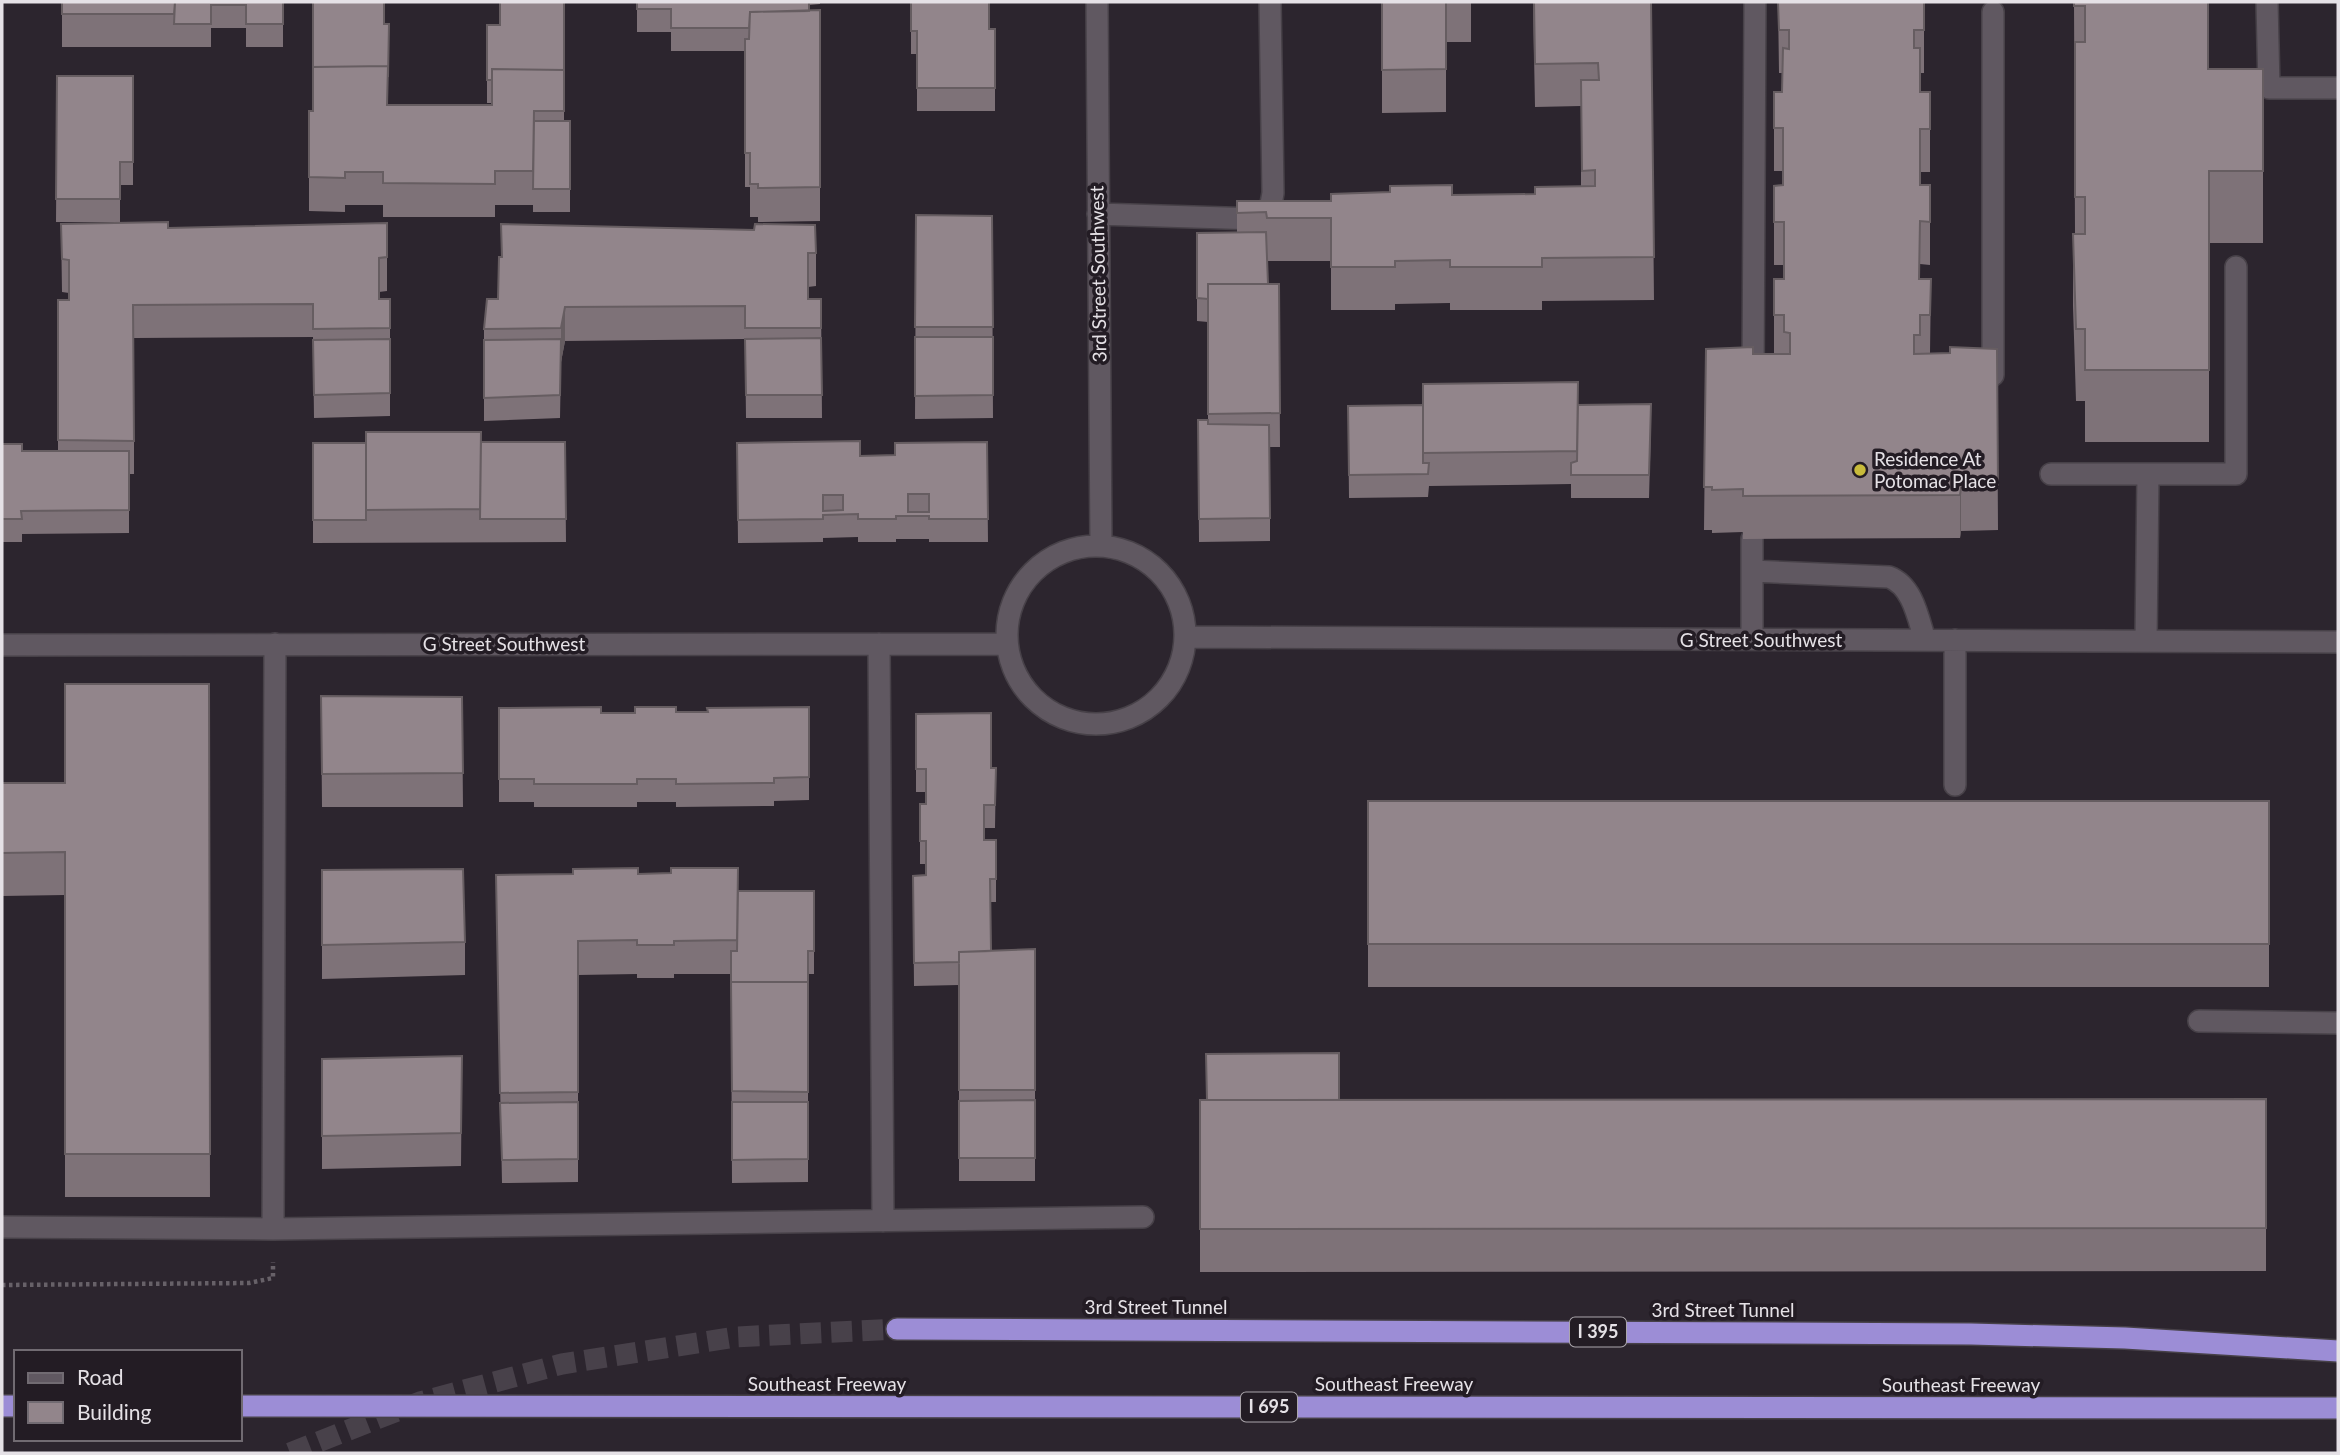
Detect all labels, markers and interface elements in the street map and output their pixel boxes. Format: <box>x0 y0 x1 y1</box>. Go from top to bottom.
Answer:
street label: 3rd Street Southwest <box>1084 185 1111 363</box>
place label: Residence At Potomac Place <box>1874 447 1996 492</box>
marker: Residence At Potomac Place <box>1852 462 1868 478</box>
street label: G Street Southwest <box>1680 628 1842 651</box>
street label: G Street Southwest <box>423 632 585 655</box>
street label: 3rd Street Tunnel <box>1085 1295 1227 1318</box>
street label: 3rd Street Tunnel <box>1652 1298 1794 1321</box>
road number: I 395 <box>1570 1317 1626 1346</box>
legend <box>14 1350 242 1441</box>
text: Road <box>77 1364 124 1389</box>
street label: Southeast Freeway <box>748 1372 907 1395</box>
street label: Southeast Freeway <box>1315 1372 1474 1395</box>
street label: Southeast Freeway <box>1882 1373 2041 1396</box>
road number: I 695 <box>1241 1392 1297 1422</box>
text: Building <box>77 1399 152 1424</box>

